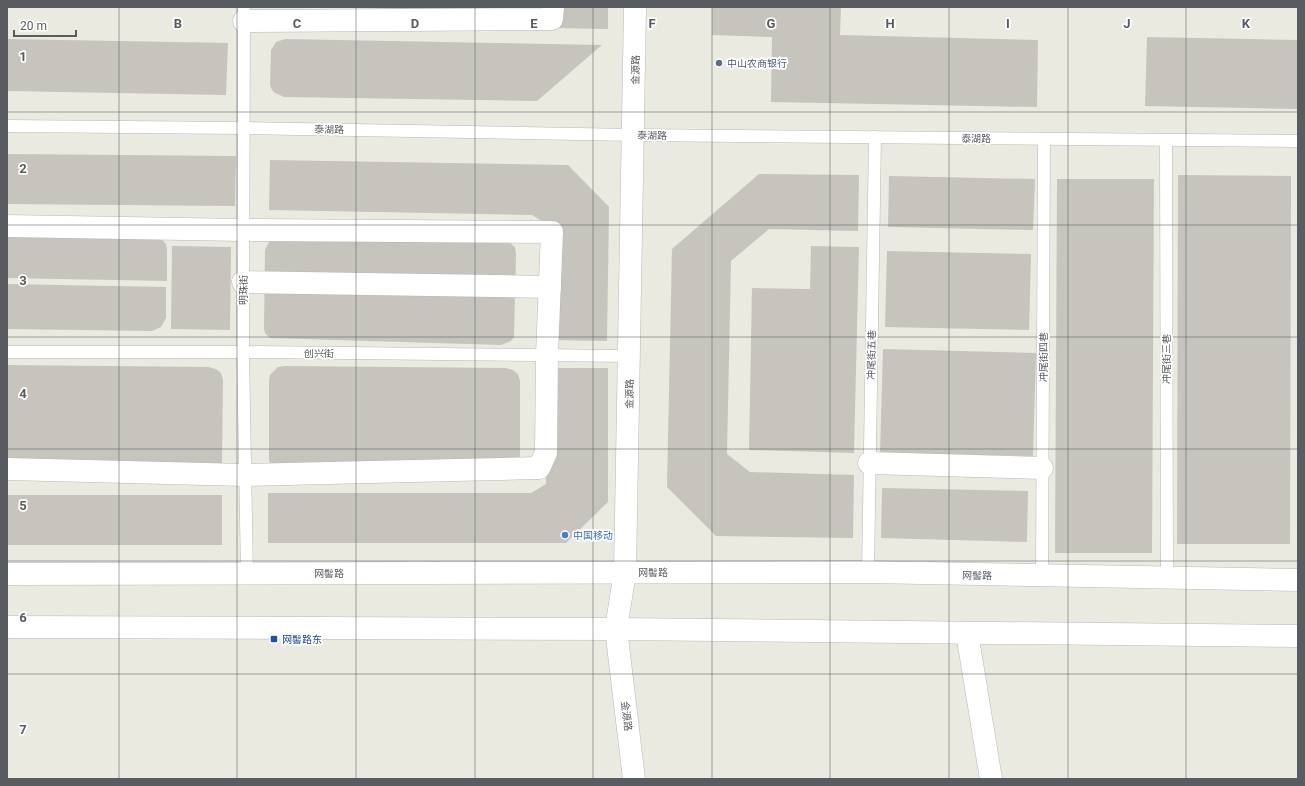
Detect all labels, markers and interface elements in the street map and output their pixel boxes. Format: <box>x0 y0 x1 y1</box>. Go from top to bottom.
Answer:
scale bar <box>14 12 76 38</box>
text: B <box>174 16 182 31</box>
text: C <box>293 16 302 31</box>
text: D <box>411 16 419 31</box>
text: E <box>530 16 538 31</box>
text: F <box>648 16 656 31</box>
text: G <box>767 16 776 31</box>
text: H <box>885 16 895 31</box>
text: I <box>1006 16 1010 31</box>
text: J <box>1123 16 1131 31</box>
text: K <box>1242 16 1251 31</box>
text: 20 m <box>20 19 47 33</box>
text: 1 <box>19 49 27 64</box>
street label: 金源路 <box>630 55 641 85</box>
marker: 中山农商银行 <box>714 58 724 68</box>
place label: 中山农商银行 <box>727 58 787 69</box>
street label: 泰湖路 <box>314 124 344 135</box>
street label: 泰湖路 <box>637 130 667 141</box>
street label: 泰湖路 <box>961 133 991 144</box>
text: 2 <box>19 161 27 176</box>
text: 3 <box>19 273 27 288</box>
street label: 明珠街 <box>238 275 249 305</box>
street label: 冲尾街五巷 <box>866 330 877 380</box>
street label: 冲尾街四巷 <box>1038 332 1049 382</box>
street label: 冲尾街三巷 <box>1161 334 1172 384</box>
street label: 创兴街 <box>304 348 334 359</box>
street label: 金源路 <box>624 379 635 409</box>
text: 4 <box>19 386 27 401</box>
text: 5 <box>19 498 27 513</box>
marker: 中国移动 <box>560 530 570 540</box>
place label: 中国移动 <box>573 530 613 541</box>
street label: 网髻路 <box>638 567 668 578</box>
street label: 网髻路 <box>314 568 344 579</box>
street label: 网髻路 <box>962 570 992 581</box>
text: 6 <box>19 610 27 625</box>
marker: 网髻路东 <box>269 634 279 644</box>
place label: 网髻路东 <box>282 634 322 645</box>
street label: 金源路 <box>619 701 634 732</box>
text: 7 <box>19 722 27 737</box>

